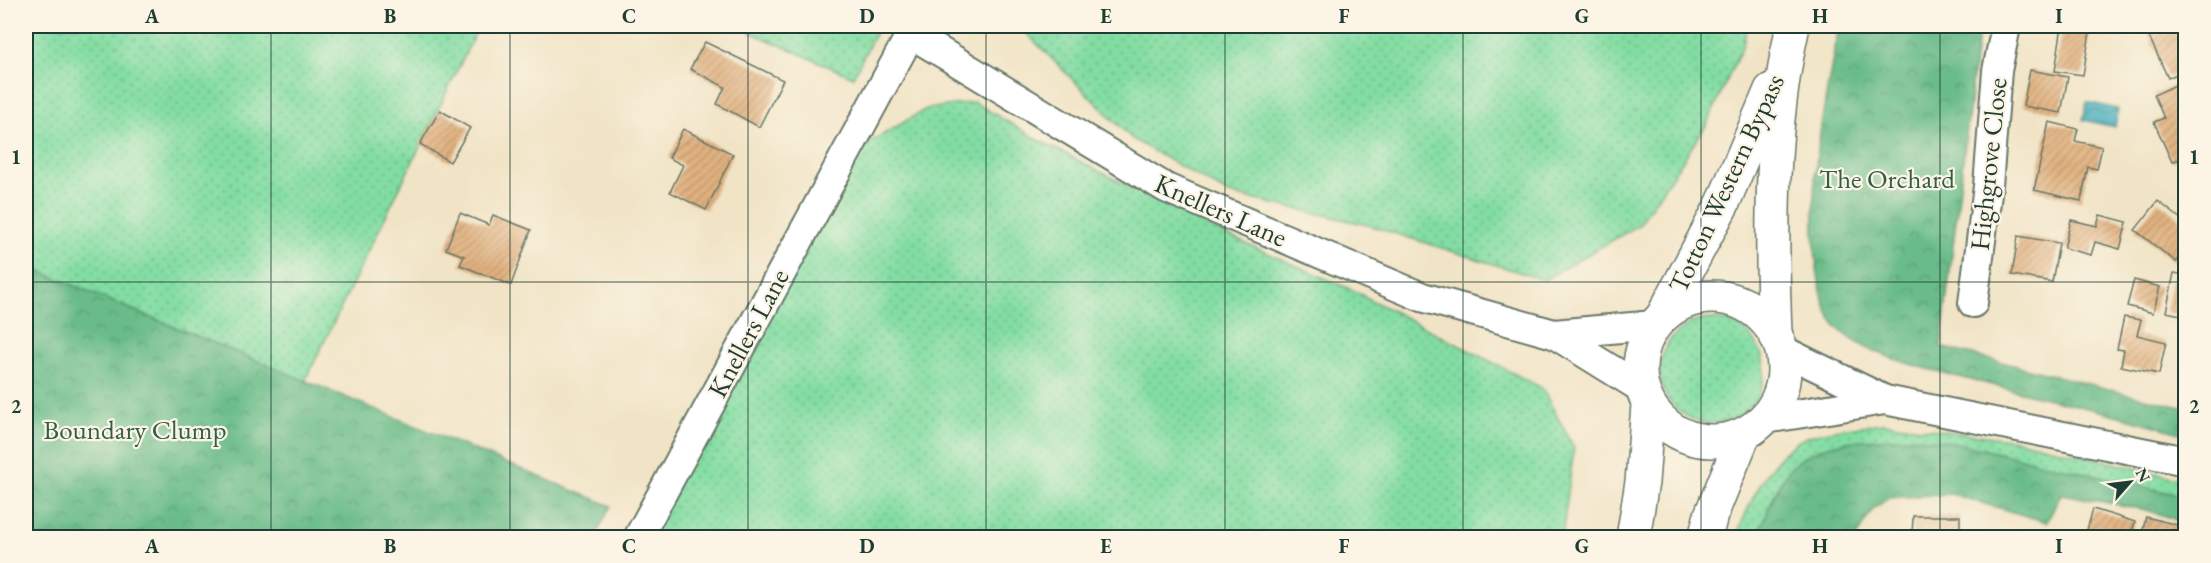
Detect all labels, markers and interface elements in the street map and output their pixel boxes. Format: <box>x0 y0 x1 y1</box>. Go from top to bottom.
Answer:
text: A <box>144 3 160 29</box>
text: B <box>384 3 396 29</box>
text: C <box>622 3 636 29</box>
text: D <box>859 3 875 29</box>
text: E <box>1100 3 1112 29</box>
text: F <box>1339 3 1350 29</box>
text: G <box>1575 3 1589 29</box>
text: H <box>1812 3 1828 29</box>
text: I <box>2055 3 2063 29</box>
street label: Totton Western Bypass <box>1660 68 1792 298</box>
street label: Highgrove Close <box>1962 76 2014 252</box>
text: 1 <box>11 144 21 170</box>
text: 1 <box>2189 144 2199 170</box>
park label: The Orchard <box>1819 161 1955 196</box>
street label: Knellers Lane <box>1149 165 1293 255</box>
street label: Knellers Lane <box>699 262 797 404</box>
text: 2 <box>11 393 22 419</box>
text: 2 <box>2189 393 2200 419</box>
park label: Boundary Clump <box>43 412 227 447</box>
north arrow <box>2100 452 2160 512</box>
text: N <box>2130 465 2155 486</box>
text: A <box>144 533 160 559</box>
text: B <box>384 533 396 559</box>
text: C <box>622 533 636 559</box>
text: D <box>859 533 875 559</box>
text: E <box>1100 533 1112 559</box>
text: F <box>1339 533 1350 559</box>
text: G <box>1575 533 1589 559</box>
text: H <box>1812 533 1828 559</box>
text: I <box>2055 533 2063 559</box>

